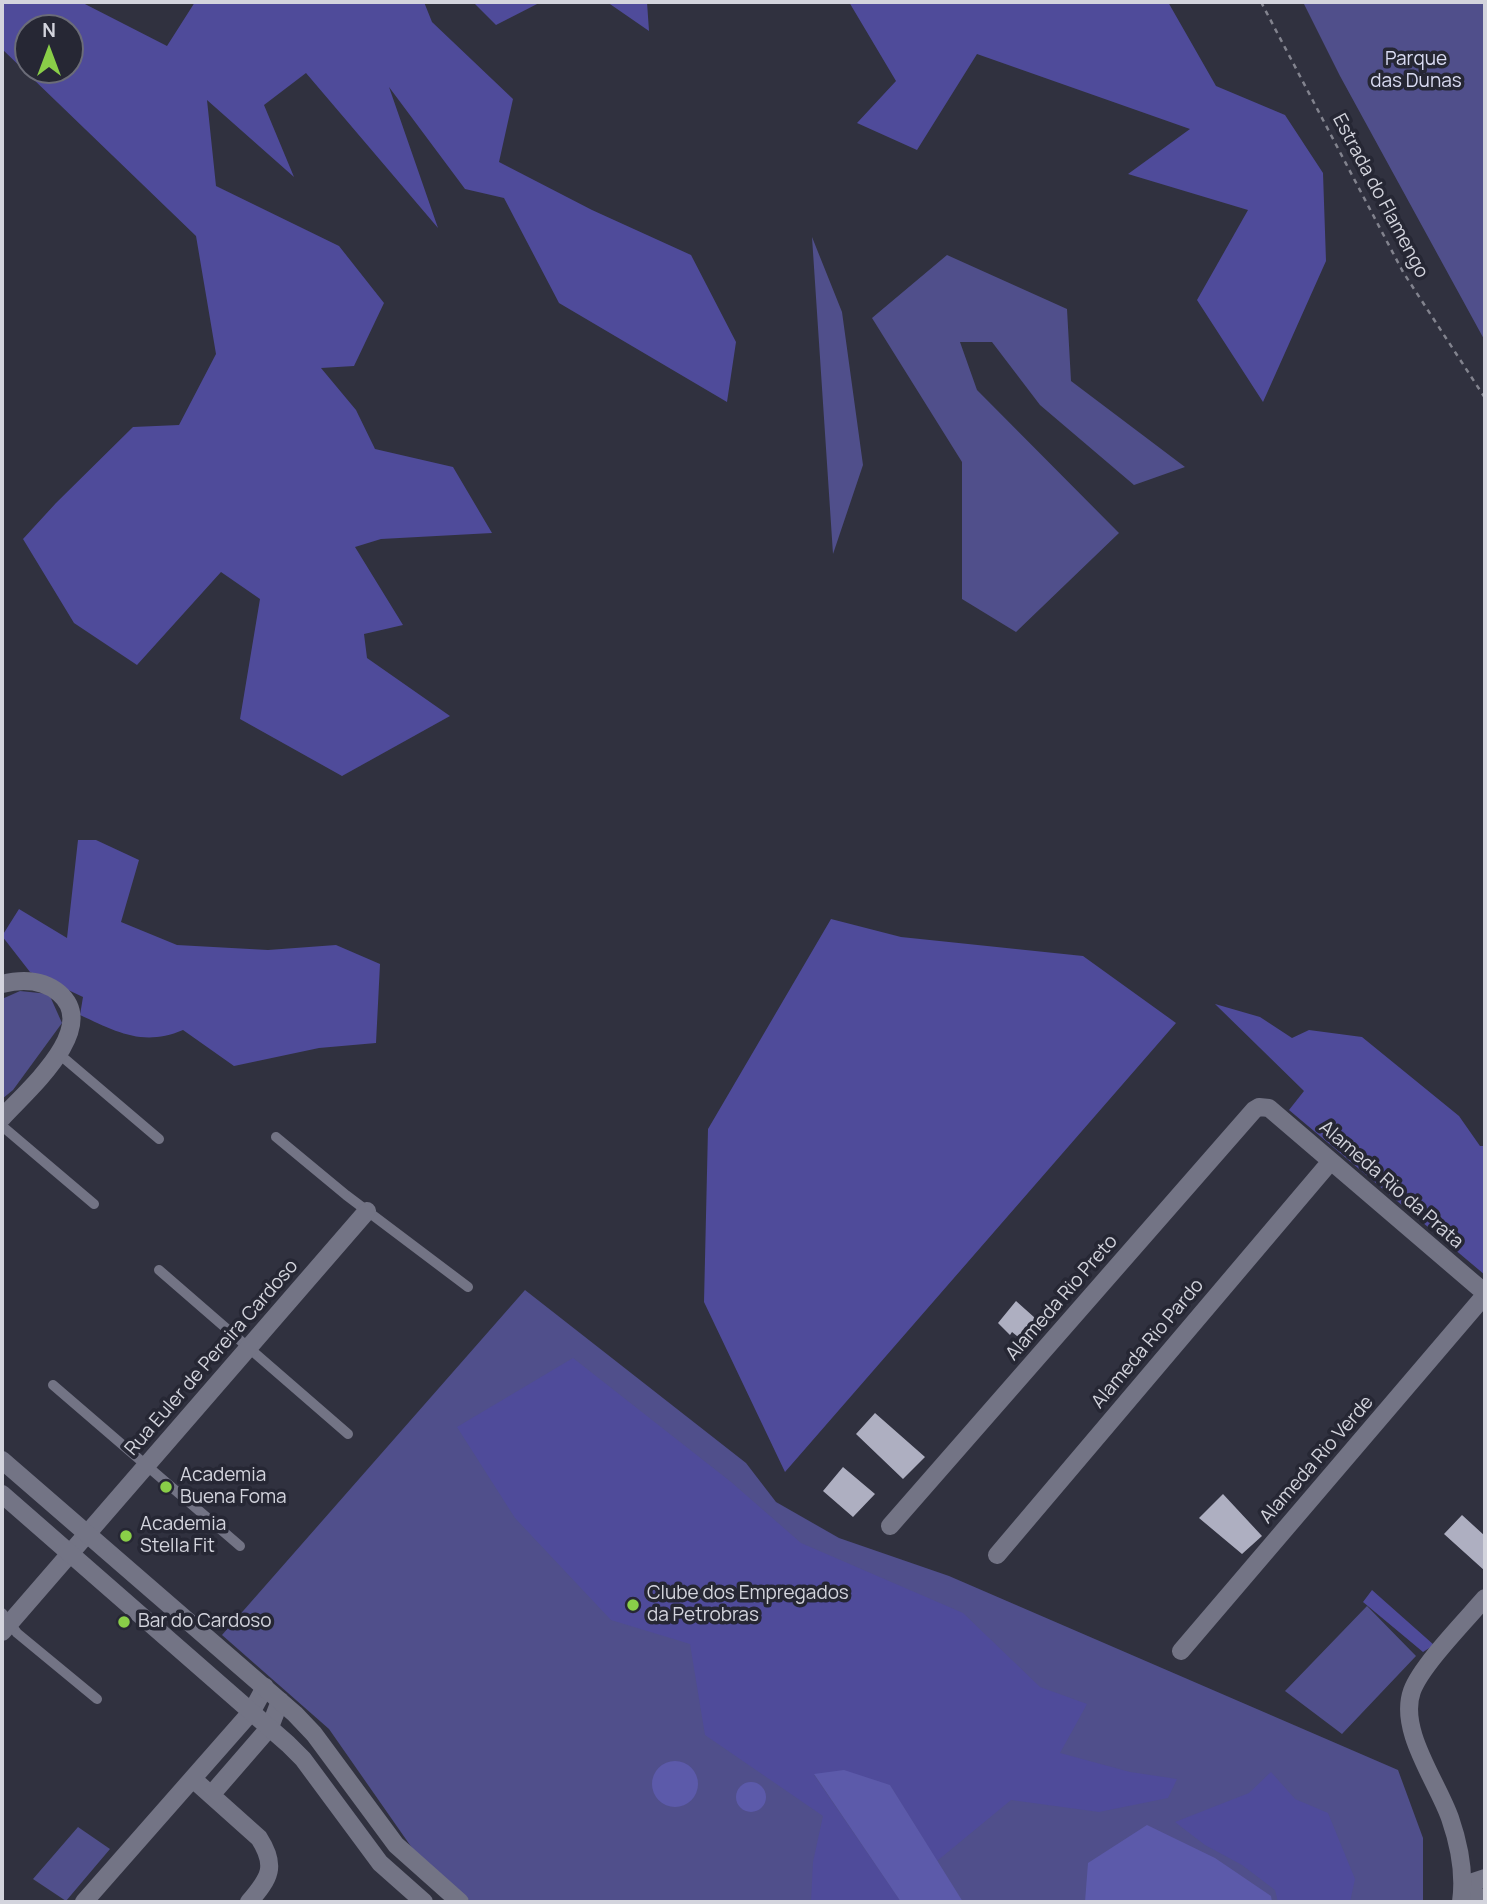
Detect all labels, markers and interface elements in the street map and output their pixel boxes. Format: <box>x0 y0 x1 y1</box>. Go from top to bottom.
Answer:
north arrow <box>14 14 84 84</box>
text: N <box>42 17 56 43</box>
park label: Parque das Dunas <box>1370 49 1462 93</box>
street label: Estrada do Flamengo <box>1327 110 1433 282</box>
street label: Alameda Rio da Prata <box>1314 1116 1468 1254</box>
street label: Alameda Rio Preto <box>1001 1231 1123 1365</box>
street label: Rua Euler de Pereira Cardoso <box>121 1255 303 1461</box>
street label: Alameda Rio Pardo <box>1087 1275 1209 1413</box>
street label: Alameda Rio Verde <box>1255 1392 1379 1528</box>
place label: Academia Buena Foma <box>180 1465 287 1509</box>
marker: Academia Buena Foma <box>158 1479 174 1495</box>
place label: Academia Stella Fit <box>140 1514 226 1558</box>
marker: Academia Stella Fit <box>118 1528 134 1544</box>
place label: Clube dos Empregados da Petrobras <box>647 1583 849 1627</box>
marker: Clube dos Empregados da Petrobras <box>625 1597 641 1613</box>
place label: Bar do Cardoso <box>138 1611 272 1633</box>
marker: Bar do Cardoso <box>116 1614 132 1630</box>

